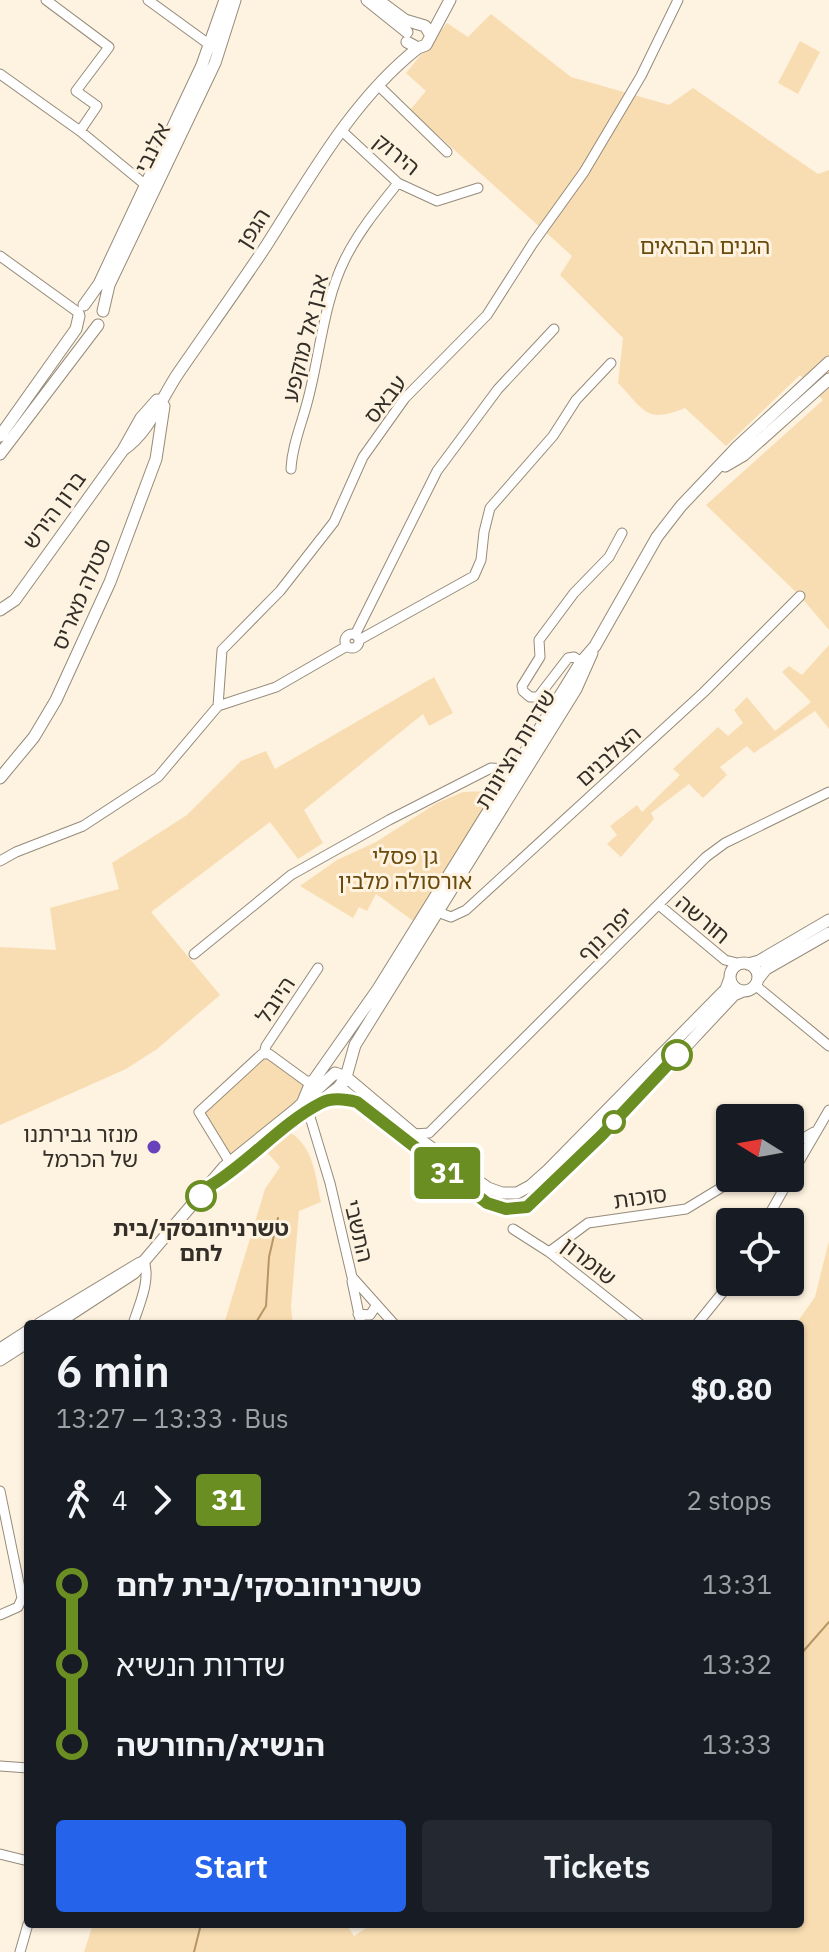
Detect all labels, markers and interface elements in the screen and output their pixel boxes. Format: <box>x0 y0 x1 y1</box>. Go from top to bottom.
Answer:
street label: אלנבי <box>127 118 176 178</box>
street label: הירוק <box>368 126 427 181</box>
street label: הגפן <box>229 202 276 253</box>
park label: הגנים הבהאים <box>640 231 770 260</box>
street label: אבן אל מוקפע <box>275 271 334 405</box>
street label: עבאס <box>357 369 413 429</box>
street label: ברון הירש <box>15 465 92 555</box>
street label: סטלה מאריס <box>44 533 117 654</box>
street label: שדרות הציונות <box>468 684 562 814</box>
street label: הצלבנים <box>569 719 646 793</box>
park label: גן פסלי אורסולה מלבין <box>338 841 472 895</box>
street label: חורשה <box>670 887 737 950</box>
street label: יפה נוף <box>571 900 639 968</box>
street label: היובל <box>248 971 301 1029</box>
unlabelled marker <box>662 1040 692 1070</box>
north arrow <box>716 1104 804 1192</box>
map controls <box>716 1104 804 1296</box>
unlabelled marker <box>603 1111 625 1133</box>
place label: מנזר גבירתנו של הכרמל <box>23 1119 138 1173</box>
marker: מנזר גבירתנו של הכרמל <box>145 1138 163 1156</box>
line badge: 31 <box>411 1147 483 1199</box>
text: 31 <box>430 1154 464 1191</box>
street label: סוכות <box>611 1178 669 1215</box>
marker: טשרניחובסקי/בית לחם <box>186 1181 216 1211</box>
street label: התשבי <box>338 1197 381 1265</box>
button: locate <box>716 1208 804 1296</box>
place label: טשרניחובסקי/בית לחם <box>113 1213 289 1267</box>
street label: שומרון <box>556 1230 623 1291</box>
text: 6 min <box>56 1342 170 1399</box>
text: $0.80 <box>691 1369 772 1408</box>
text: 13:27 – 13:33 · Bus <box>56 1401 289 1435</box>
icon: walk <box>56 1478 100 1522</box>
icon: forward <box>140 1478 184 1522</box>
text: 31 <box>212 1481 245 1518</box>
text: 4 <box>112 1483 128 1517</box>
text: 2 stops <box>686 1483 772 1517</box>
text: טשרניחובסקי/בית לחם <box>116 1565 422 1604</box>
text: 13:31 <box>702 1567 772 1601</box>
text: שדרות הנשיא <box>116 1645 285 1684</box>
text: 13:32 <box>702 1647 772 1681</box>
text: הנשיא/החורשה <box>116 1725 325 1764</box>
text: 13:33 <box>702 1727 772 1761</box>
button: Start <box>56 1820 406 1912</box>
button: Tickets <box>422 1820 772 1912</box>

